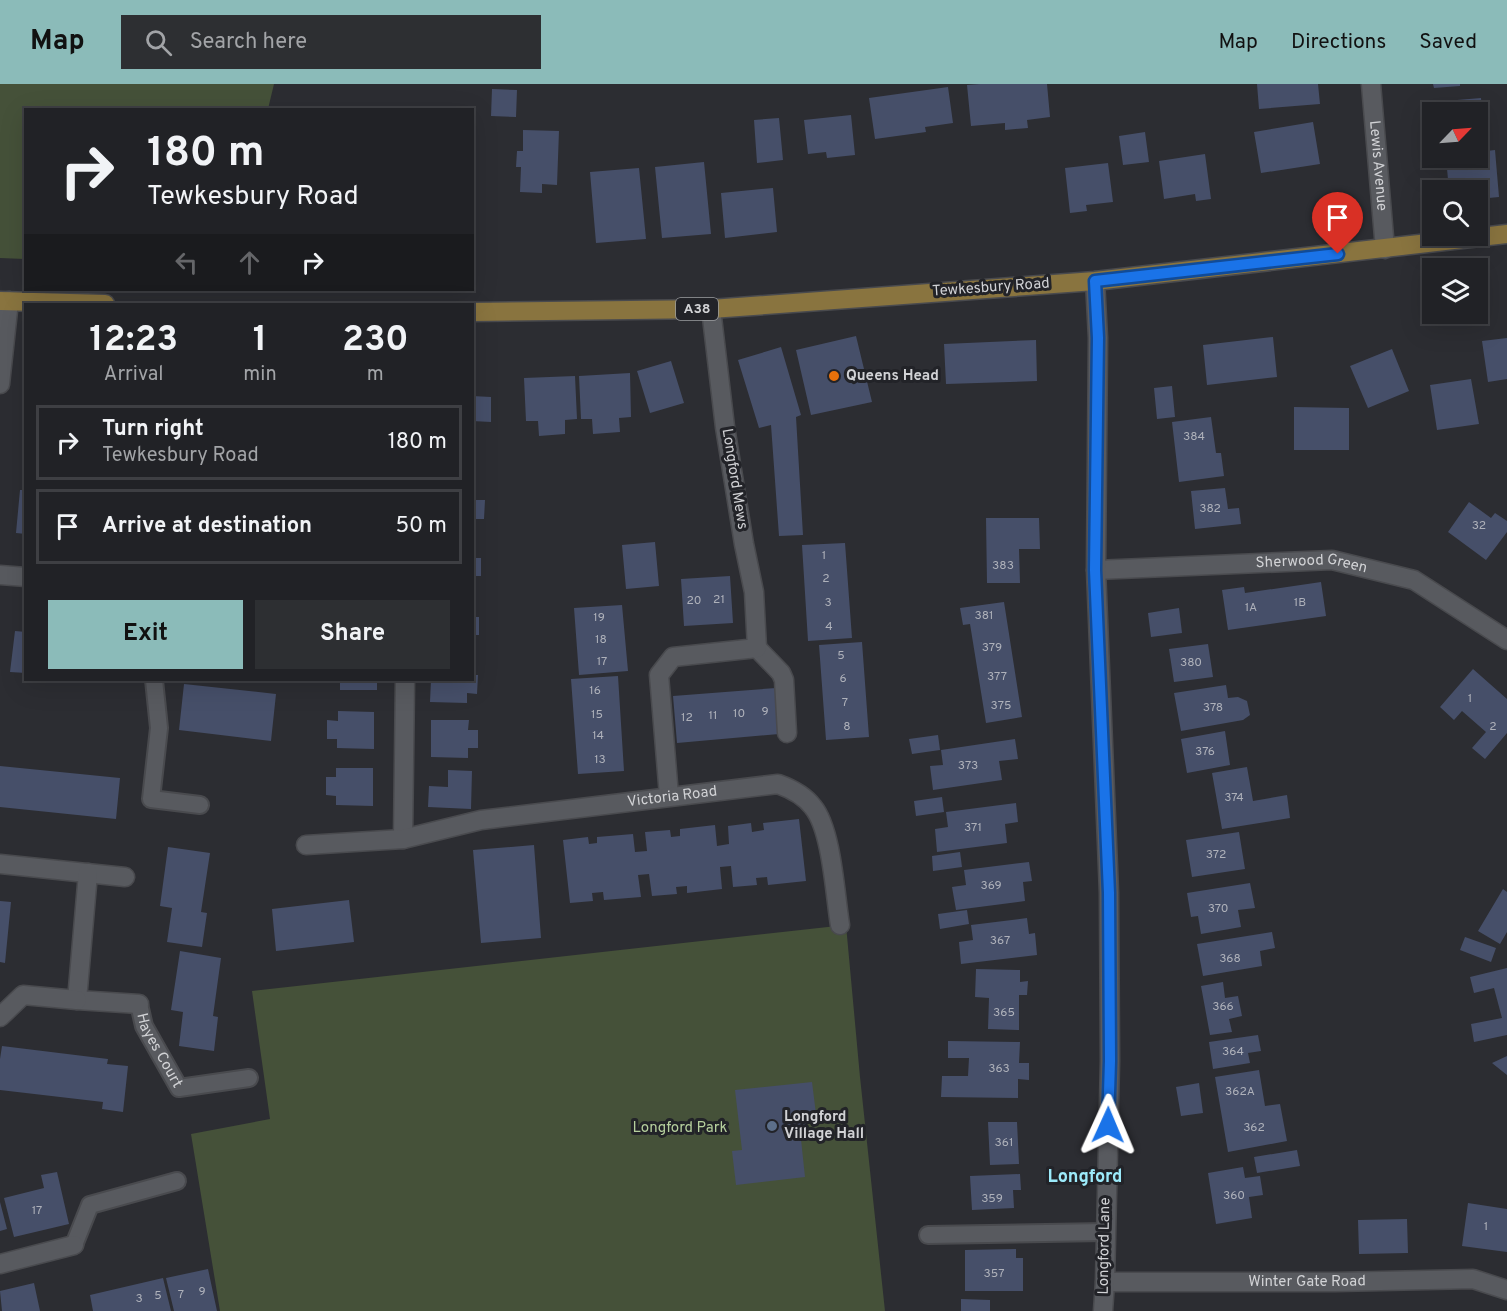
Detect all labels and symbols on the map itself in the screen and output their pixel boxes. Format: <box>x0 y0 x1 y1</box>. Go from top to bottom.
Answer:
north arrow <box>1422 102 1488 168</box>
street label: Lewis Avenue <box>1365 120 1391 212</box>
pin <box>1312 192 1363 254</box>
street label: Tewkesbury Road <box>932 274 1050 302</box>
road number: A38 <box>676 298 718 320</box>
place label: Queens Head <box>846 367 939 386</box>
marker: Queens Head <box>827 369 841 383</box>
street label: Longford Mews <box>717 427 751 531</box>
house number: 384 <box>1183 429 1205 445</box>
house number: 382 <box>1199 501 1221 517</box>
house number: 32 <box>1472 518 1486 534</box>
house number: 1 <box>822 548 826 564</box>
street label: Sherwood Green <box>1255 550 1369 578</box>
house number: 383 <box>992 558 1014 574</box>
house number: 2 <box>822 571 830 587</box>
house number: 21 <box>713 592 725 608</box>
house number: 20 <box>686 593 702 609</box>
house number: 3 <box>824 595 832 611</box>
house number: 1B <box>1294 595 1306 611</box>
house number: 1A <box>1245 600 1257 616</box>
house number: 381 <box>974 608 994 624</box>
house number: 19 <box>593 610 605 626</box>
house number: 4 <box>825 619 833 635</box>
house number: 18 <box>595 632 607 648</box>
house number: 379 <box>982 640 1002 656</box>
house number: 5 <box>837 648 845 664</box>
house number: 17 <box>597 654 607 670</box>
house number: 380 <box>1180 655 1202 671</box>
house number: 377 <box>987 669 1007 685</box>
house number: 6 <box>839 671 847 687</box>
house number: 16 <box>589 683 601 699</box>
house number: 1 <box>1468 691 1472 707</box>
house number: 7 <box>842 695 848 711</box>
house number: 375 <box>991 698 1011 714</box>
house number: 378 <box>1203 700 1223 716</box>
house number: 9 <box>761 704 769 720</box>
house number: 10 <box>733 706 745 722</box>
house number: 15 <box>591 707 603 723</box>
house number: 11 <box>709 708 717 724</box>
house number: 12 <box>681 710 693 726</box>
house number: 8 <box>843 719 851 735</box>
house number: 2 <box>1489 719 1497 735</box>
house number: 14 <box>592 728 604 744</box>
house number: 376 <box>1195 744 1215 760</box>
house number: 13 <box>594 752 606 768</box>
house number: 373 <box>958 758 978 774</box>
street label: Victoria Road <box>626 782 718 812</box>
house number: 374 <box>1224 790 1244 806</box>
house number: 371 <box>964 820 982 836</box>
house number: 372 <box>1206 847 1226 863</box>
house number: 369 <box>980 878 1002 894</box>
house number: 370 <box>1208 901 1228 917</box>
house number: 367 <box>990 933 1010 949</box>
house number: 368 <box>1219 951 1241 967</box>
house number: 366 <box>1212 999 1234 1015</box>
house number: 365 <box>993 1005 1015 1021</box>
street label: Hayes Court <box>132 1011 187 1091</box>
house number: 364 <box>1222 1044 1244 1060</box>
house number: 363 <box>988 1061 1010 1077</box>
house number: 362A <box>1225 1084 1255 1100</box>
position arrow <box>1076 1093 1140 1157</box>
place label: Longford Village Hall <box>784 1108 864 1144</box>
park label: Longford Park <box>632 1119 728 1138</box>
marker: Longford Village Hall <box>765 1119 779 1133</box>
house number: 362 <box>1243 1120 1265 1136</box>
house number: 361 <box>995 1135 1013 1151</box>
district label: Longford <box>1048 1166 1122 1189</box>
house number: 360 <box>1223 1188 1245 1204</box>
house number: 359 <box>981 1191 1003 1207</box>
street label: Longford Lane <box>1095 1197 1115 1295</box>
house number: 17 <box>32 1203 42 1219</box>
house number: 1 <box>1484 1219 1488 1235</box>
house number: 357 <box>984 1266 1004 1282</box>
street label: Winter Gate Road <box>1248 1272 1366 1292</box>
house number: 9 <box>198 1284 206 1300</box>
house number: 7 <box>178 1287 184 1303</box>
house number: 5 <box>154 1288 162 1304</box>
house number: 3 <box>135 1291 143 1307</box>

